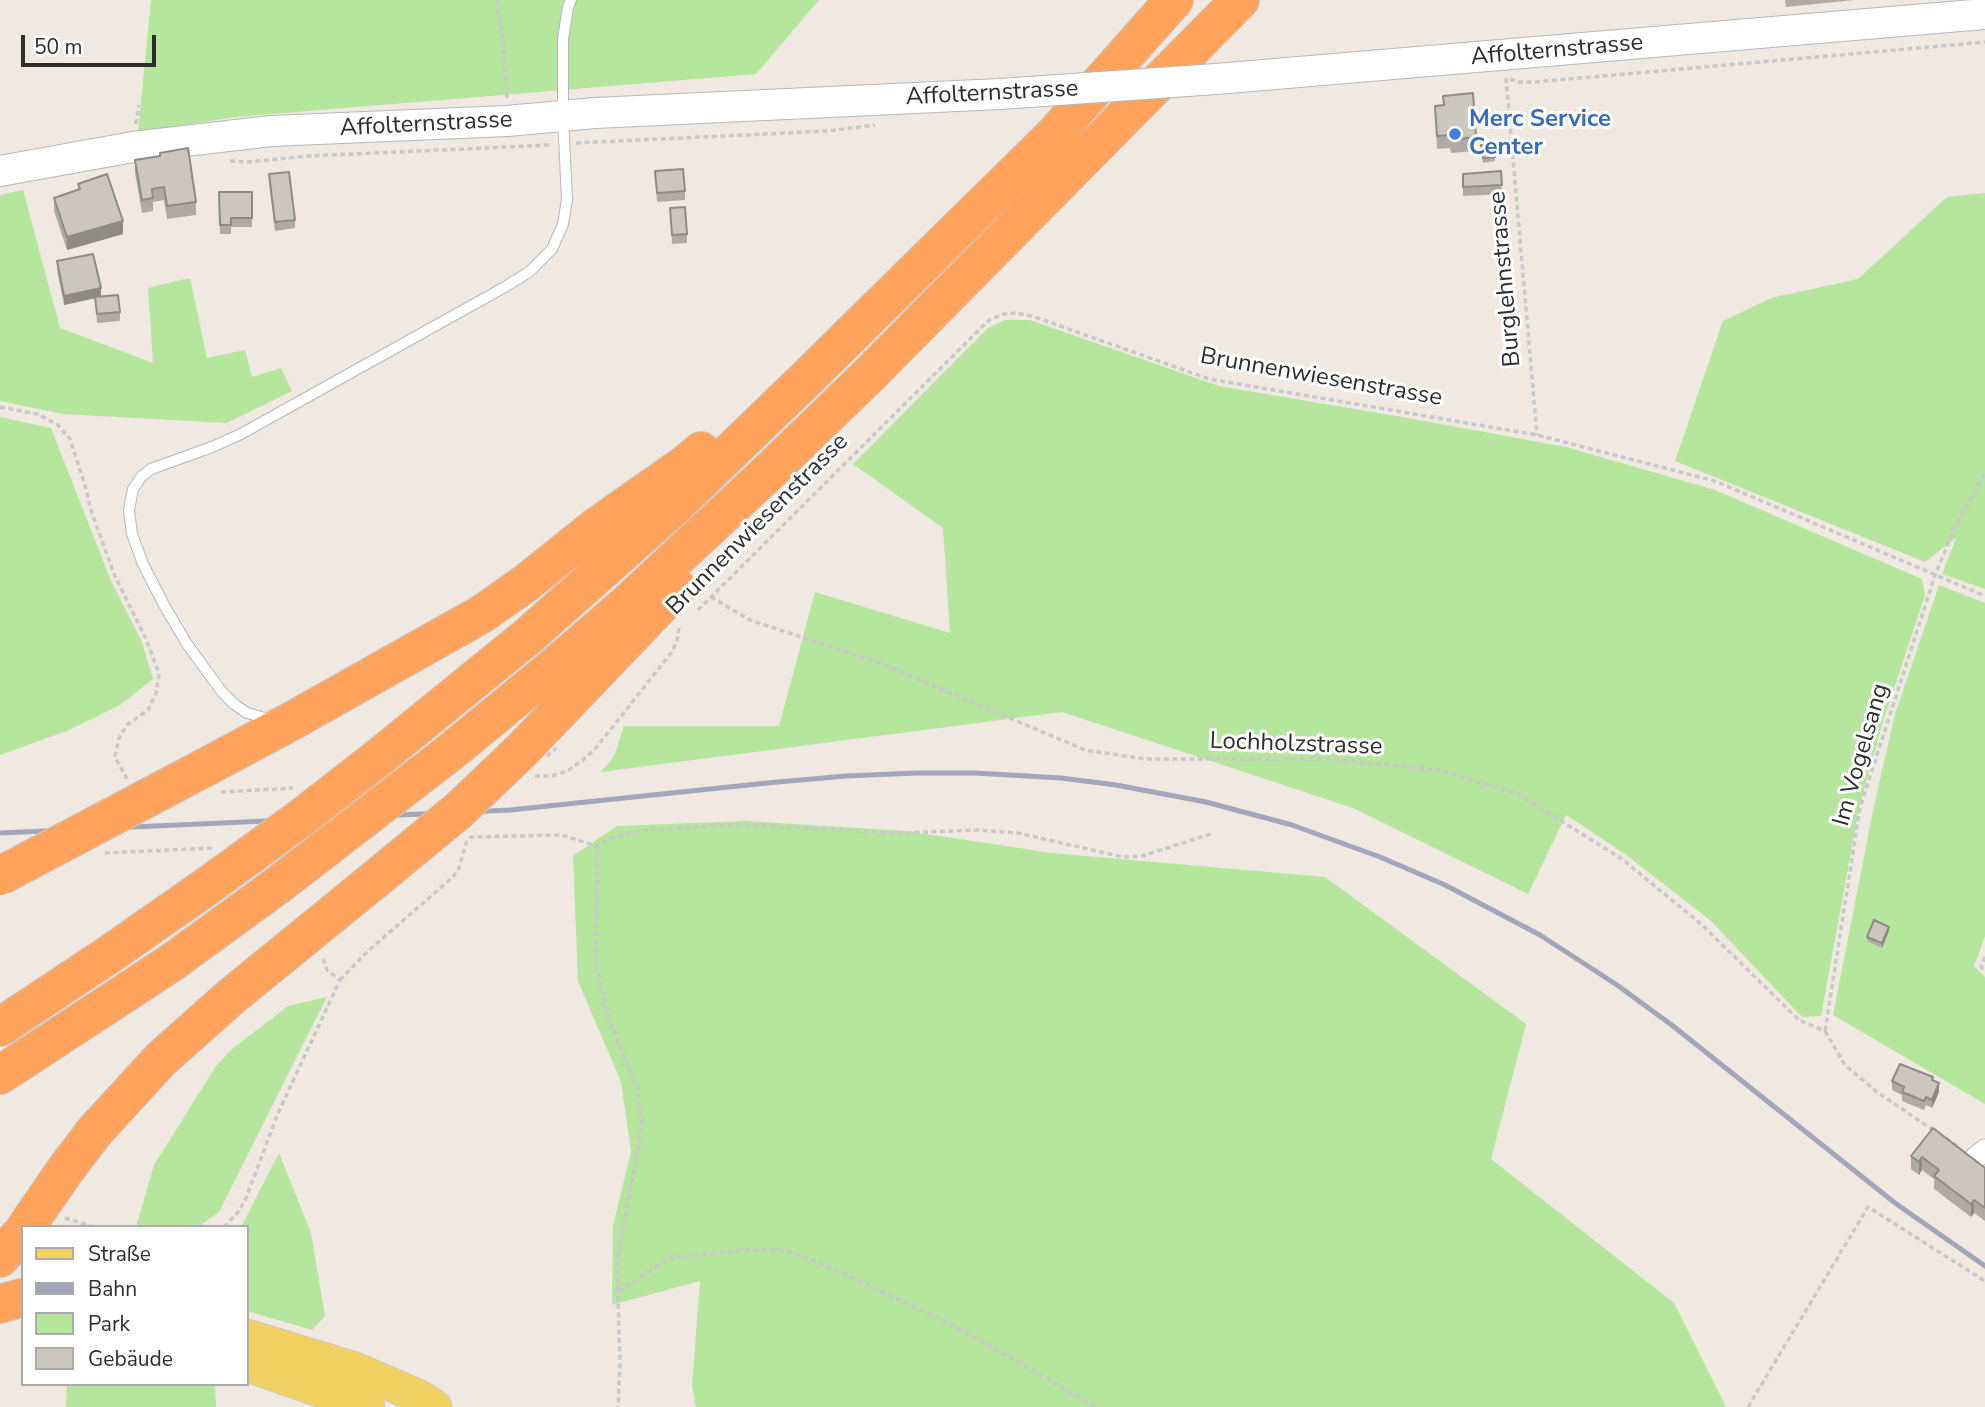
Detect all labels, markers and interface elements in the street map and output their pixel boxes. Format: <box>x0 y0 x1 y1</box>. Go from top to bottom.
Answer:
scale bar <box>24 21 159 65</box>
street label: Affolternstrasse <box>1470 29 1644 73</box>
text: 50 m <box>34 33 83 61</box>
street label: Affolternstrasse <box>905 75 1079 113</box>
street label: Affolternstrasse <box>339 106 513 144</box>
place label: Merc Service Center <box>1469 106 1611 162</box>
marker: Merc Service Center <box>1447 126 1463 142</box>
street label: Burglehnstrasse <box>1484 190 1528 368</box>
street label: Brunnenwiesenstrasse <box>1198 343 1444 413</box>
street label: Brunnenwiesenstrasse <box>661 428 855 622</box>
street label: Im Vogelsang <box>1828 680 1896 830</box>
street label: Lochholzstrasse <box>1209 728 1383 762</box>
legend <box>21 1225 248 1386</box>
text: Straße <box>88 1240 151 1268</box>
text: Bahn <box>88 1275 137 1303</box>
text: Park <box>88 1310 130 1338</box>
text: Gebäude <box>88 1345 173 1373</box>

